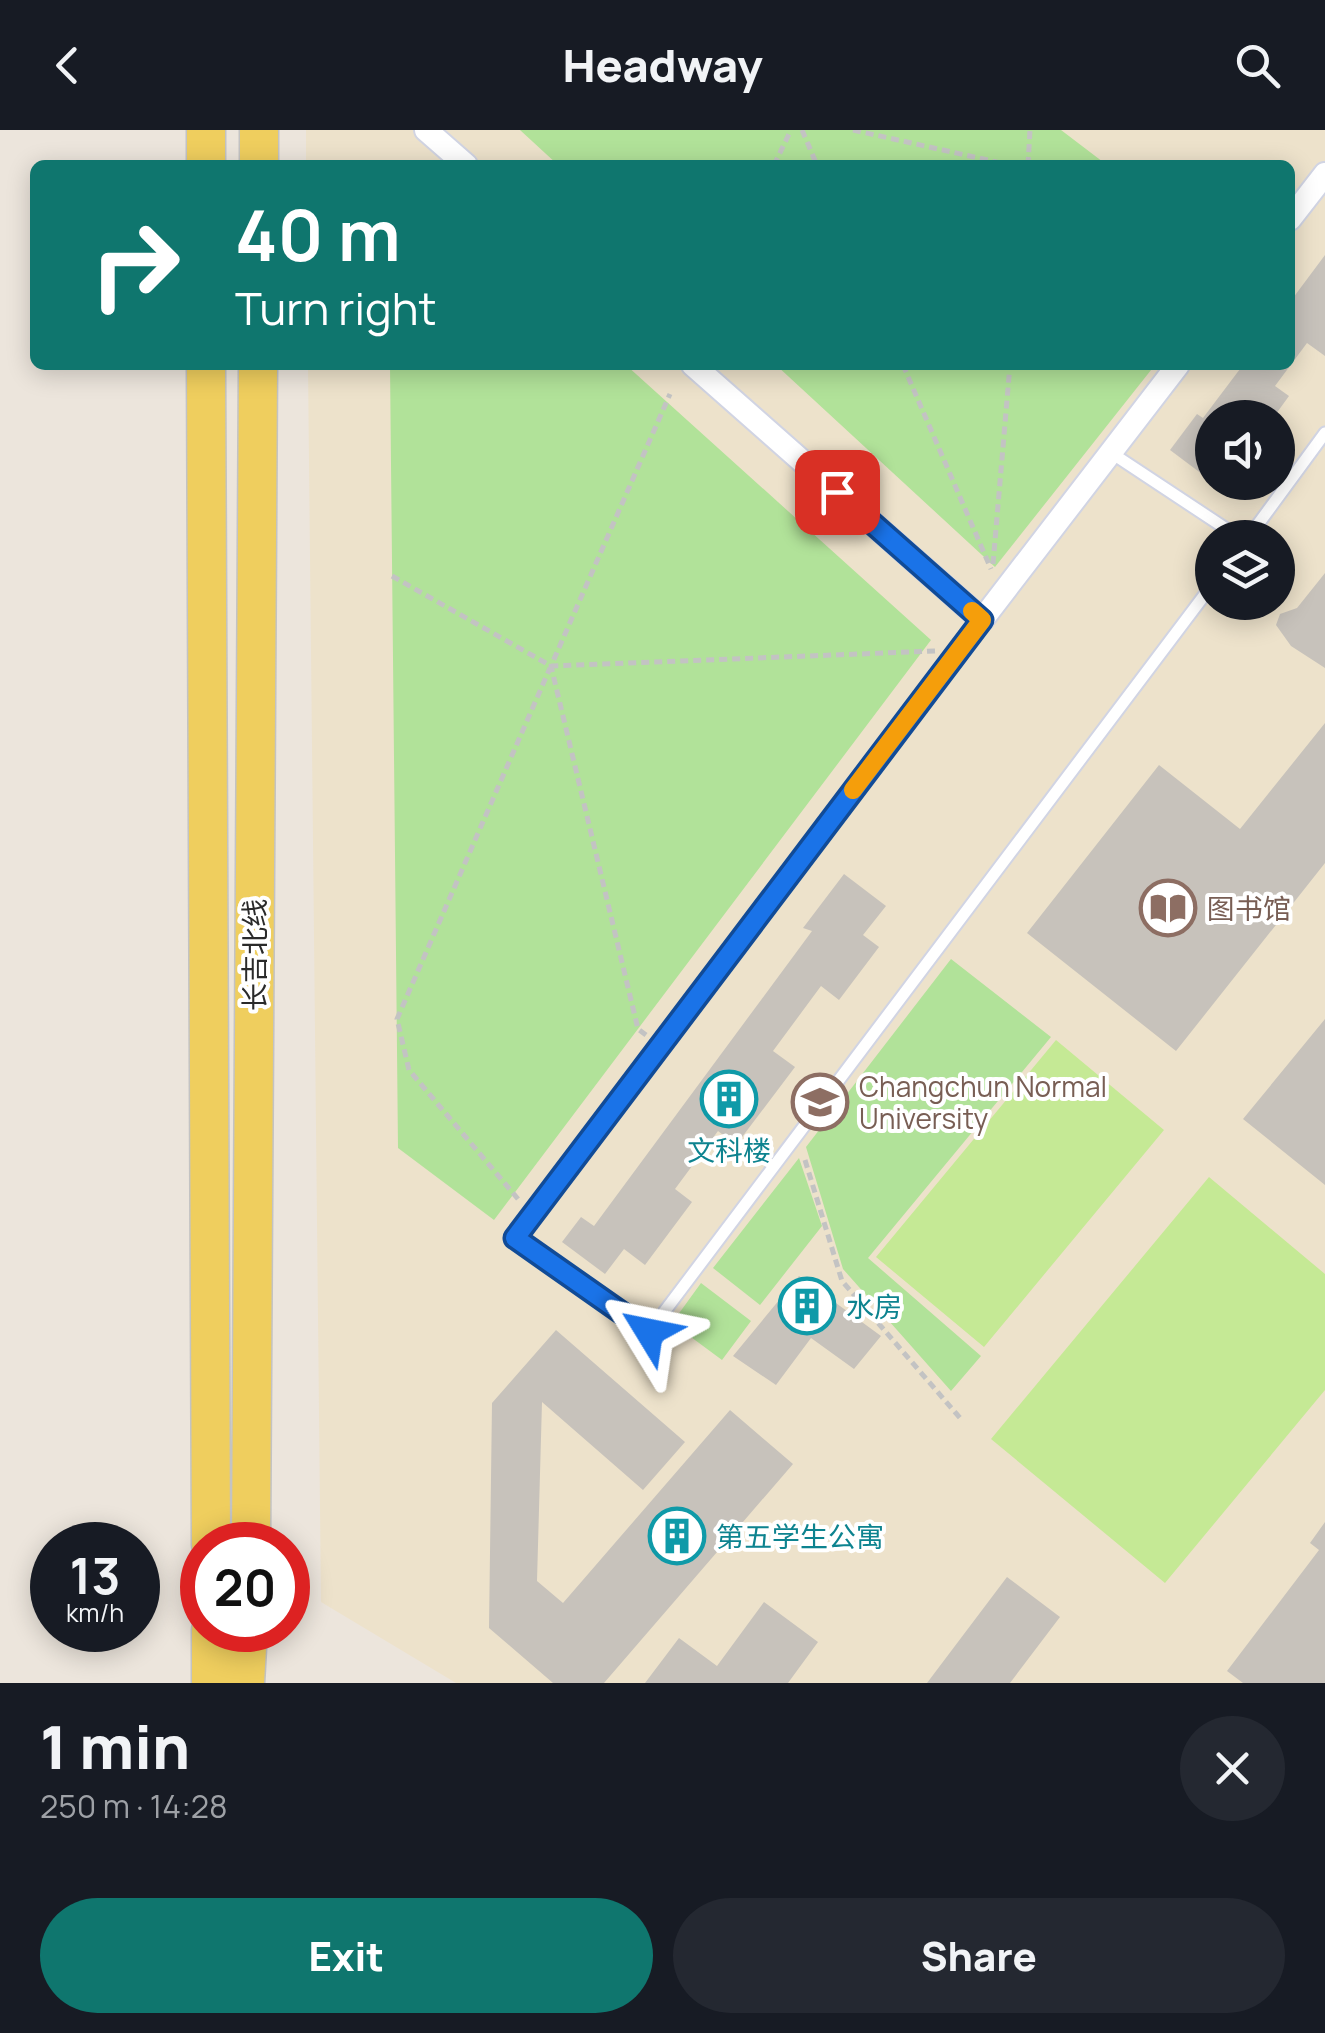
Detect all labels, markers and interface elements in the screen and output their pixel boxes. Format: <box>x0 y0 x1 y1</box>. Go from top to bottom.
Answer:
text: Headway <box>562 34 763 96</box>
icon: back <box>40 38 95 93</box>
icon: search <box>1230 38 1285 93</box>
text: 40 m <box>235 186 401 282</box>
icon: right <box>70 200 200 330</box>
text: Turn right <box>235 277 436 339</box>
map controls <box>1195 400 1295 620</box>
button: sound <box>1195 400 1295 500</box>
pin <box>795 450 880 535</box>
icon: arrive <box>810 465 865 520</box>
button: layers <box>1195 520 1295 620</box>
library icon: 图书馆 <box>1138 878 1198 938</box>
place label: 图书馆 <box>1207 889 1291 927</box>
street label: 长吉北线 <box>235 899 273 1011</box>
place label: Changchun Normal University <box>859 1067 1107 1137</box>
building icon: 文科楼 <box>699 1069 759 1129</box>
school or university icon: Changchun Normal University <box>790 1072 850 1132</box>
place label: 文科楼 <box>687 1131 771 1169</box>
building icon: 水房 <box>777 1276 837 1336</box>
position arrow <box>597 1280 701 1384</box>
place label: 水房 <box>846 1287 902 1325</box>
building icon: 第五学生公寓 <box>647 1506 707 1566</box>
place label: 第五学生公寓 <box>716 1517 884 1555</box>
speed limit sign: 20 <box>180 1522 310 1652</box>
text: 13 <box>70 1541 120 1609</box>
text: km/h <box>66 1595 124 1630</box>
text: 1 min <box>40 1705 190 1787</box>
button: close <box>1180 1716 1285 1821</box>
text: 250 m · 14:28 <box>40 1784 228 1828</box>
button: Exit <box>40 1898 653 2013</box>
button: Share <box>673 1898 1285 2013</box>

